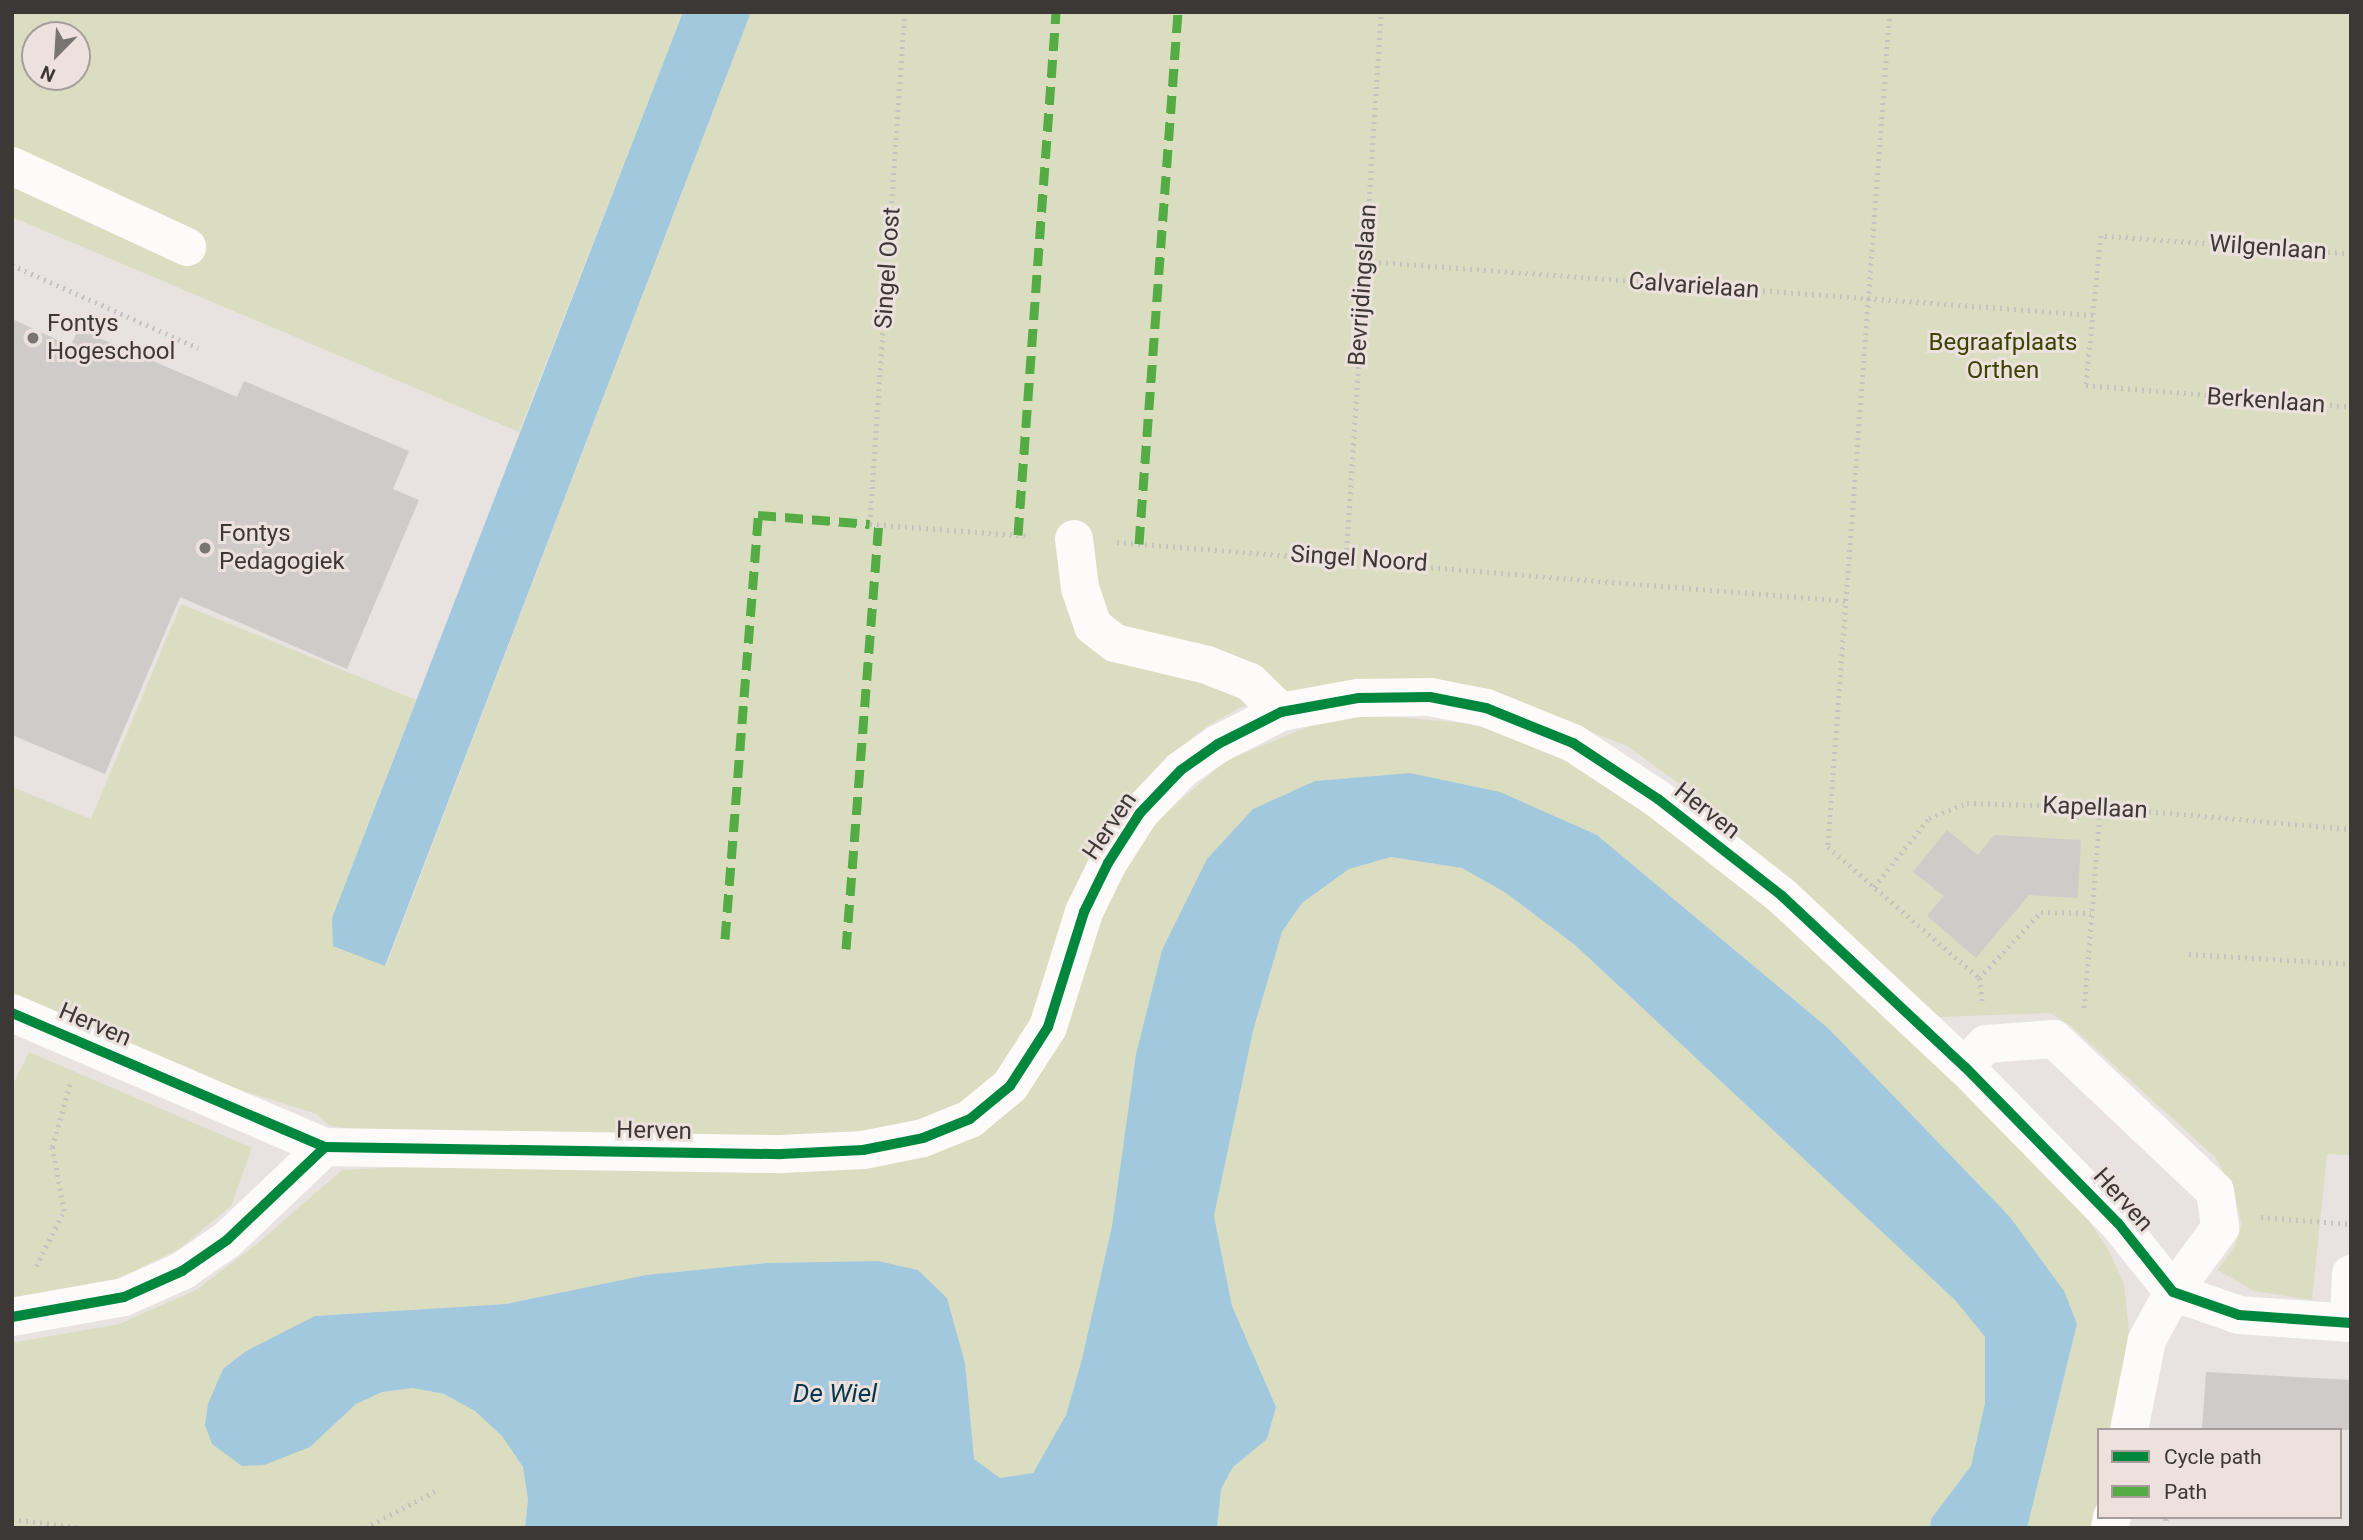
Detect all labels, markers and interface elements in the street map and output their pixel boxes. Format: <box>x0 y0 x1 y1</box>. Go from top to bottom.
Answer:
north arrow <box>21 21 91 91</box>
text: N <box>37 61 59 87</box>
street label: Bevrijdingslaan <box>1343 203 1383 367</box>
street label: Singel Oost <box>869 206 907 330</box>
street label: Wilgenlaan <box>2208 230 2328 266</box>
street label: Calvarielaan <box>1628 267 1760 305</box>
place label: Fontys Hogeschool <box>47 310 175 366</box>
park label: Begraafplaats Orthen <box>1929 329 2077 385</box>
marker: Fontys Hogeschool <box>25 330 41 346</box>
street label: Berkenlaan <box>2206 382 2326 420</box>
place label: Fontys Pedagogiek <box>219 520 345 576</box>
marker: Fontys Pedagogiek <box>197 540 213 556</box>
street label: Singel Noord <box>1290 540 1428 578</box>
street label: Herven <box>1668 776 1746 846</box>
street label: Herven <box>1077 787 1143 865</box>
street label: Kapellaan <box>2042 791 2148 825</box>
street label: Herven <box>55 997 135 1053</box>
street label: Herven <box>616 1116 692 1146</box>
street label: Herven <box>2087 1162 2159 1238</box>
water label: De Wiel <box>793 1378 877 1410</box>
legend <box>2097 1428 2342 1519</box>
text: Cycle path <box>2164 1445 2262 1469</box>
text: Path <box>2164 1480 2207 1504</box>

